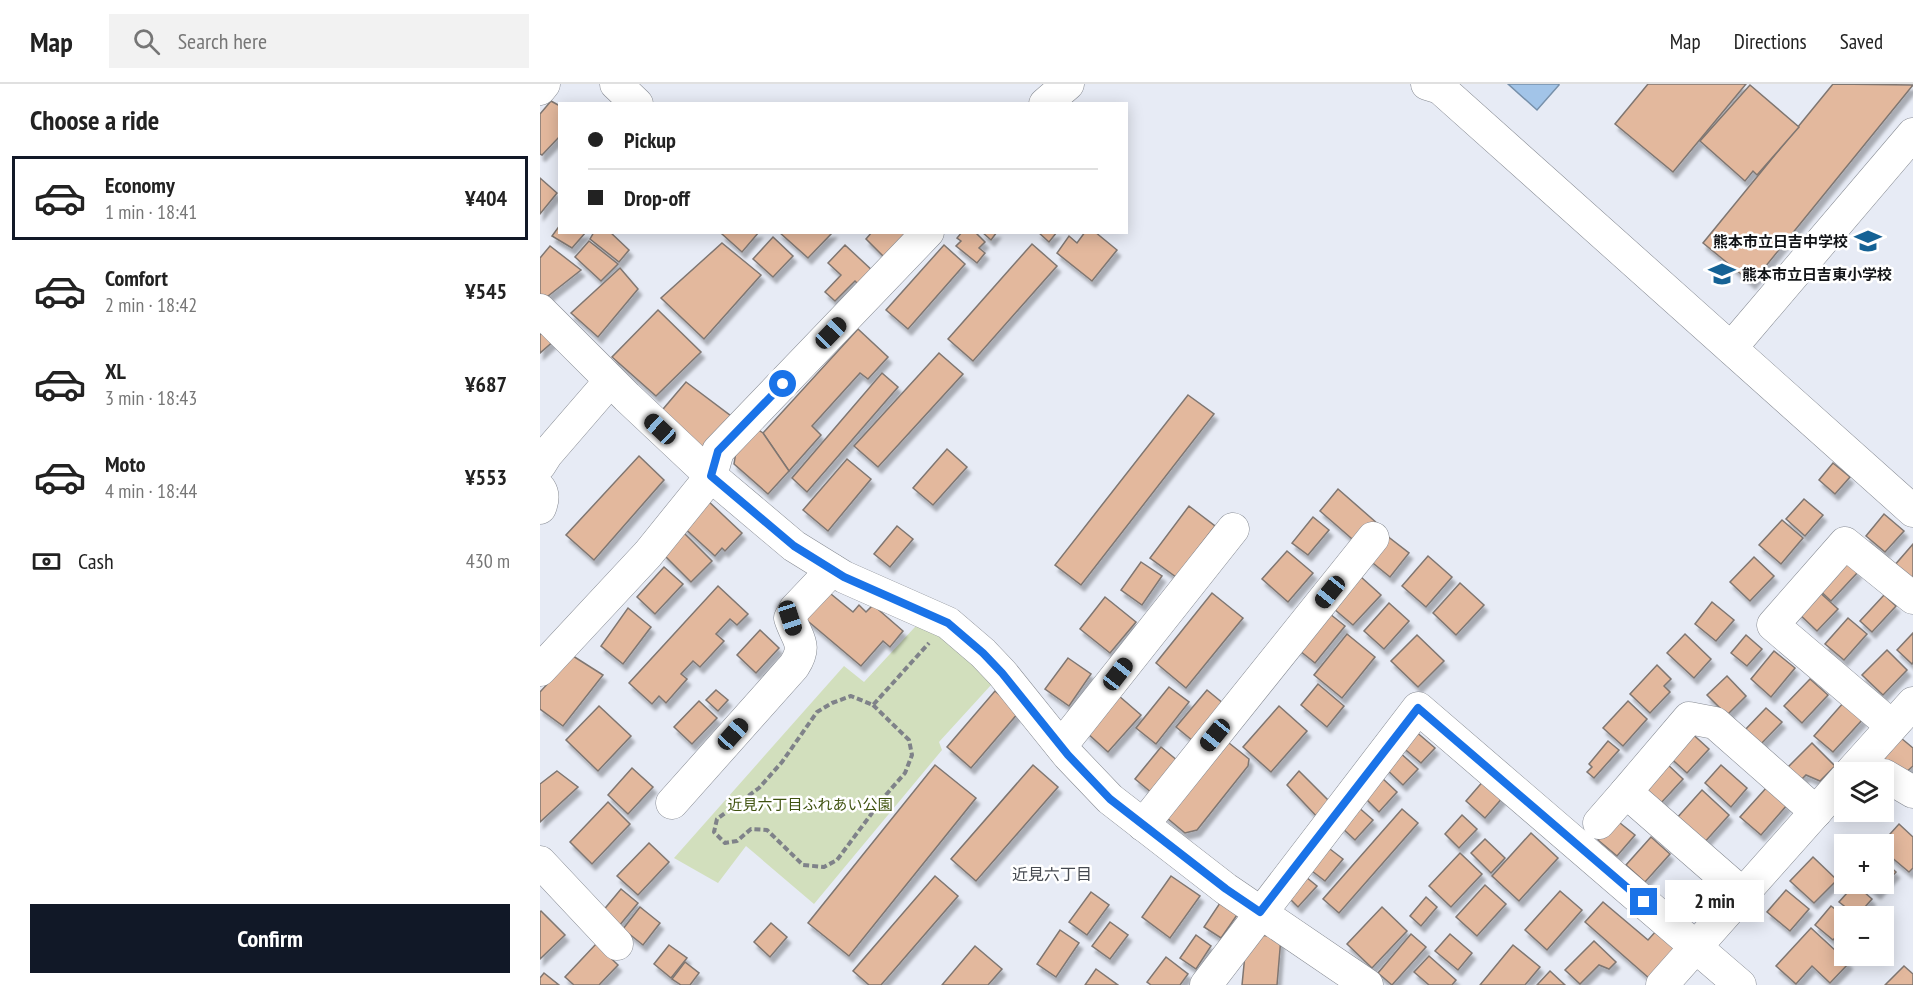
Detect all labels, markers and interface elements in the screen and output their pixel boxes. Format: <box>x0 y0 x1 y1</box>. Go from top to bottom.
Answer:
search box <box>109 14 529 68</box>
text: Map <box>30 23 73 60</box>
icon: search <box>130 25 163 58</box>
text: Search here <box>178 27 267 55</box>
text: Map <box>1670 28 1701 55</box>
text: Directions <box>1734 28 1807 55</box>
text: Saved <box>1840 28 1883 55</box>
text: Choose a ride <box>30 103 159 137</box>
text: Pickup <box>624 126 676 154</box>
icon: car <box>33 171 87 225</box>
text: Economy <box>105 171 175 199</box>
text: ¥404 <box>465 184 507 212</box>
text: Drop-off <box>624 184 690 212</box>
text: 1 min · 18:41 <box>105 199 197 225</box>
school or university icon: 熊本市立日吉中学校 <box>1853 226 1883 256</box>
place label: 熊本市立日吉中学校 <box>1713 232 1848 251</box>
school or university icon: 熊本市立日吉東小学校 <box>1707 259 1737 289</box>
icon: car <box>33 264 87 318</box>
text: Comfort <box>105 264 168 292</box>
place label: 熊本市立日吉東小学校 <box>1742 265 1892 284</box>
text: ¥545 <box>465 277 507 305</box>
text: 2 min · 18:42 <box>105 292 197 318</box>
car <box>812 314 850 352</box>
icon: car <box>33 357 87 411</box>
text: XL <box>105 357 126 385</box>
text: ¥687 <box>465 370 507 398</box>
route start <box>769 370 796 397</box>
text: 3 min · 18:43 <box>105 385 197 411</box>
car <box>641 410 679 448</box>
icon: car <box>33 450 87 504</box>
text: Moto <box>105 450 146 478</box>
text: ¥553 <box>465 463 507 491</box>
text: 4 min · 18:44 <box>105 478 197 504</box>
icon: cash <box>30 545 63 578</box>
text: Cash <box>78 547 114 575</box>
text: 430 m <box>466 548 510 574</box>
car <box>1312 572 1348 612</box>
car <box>776 598 804 638</box>
car <box>1100 654 1136 694</box>
car <box>714 715 752 753</box>
car <box>1197 715 1233 755</box>
map controls <box>1834 762 1894 966</box>
button: layers <box>1834 762 1894 822</box>
park label: 近見六丁目ふれあい公園 <box>727 795 893 814</box>
button: + <box>1834 834 1894 894</box>
district label: 近見六丁目 <box>1012 864 1092 884</box>
callout: 2 min <box>1665 881 1764 923</box>
route end <box>1630 888 1657 915</box>
text: 2 min <box>1694 888 1735 914</box>
button: Confirm <box>30 904 510 973</box>
button: − <box>1834 906 1894 966</box>

